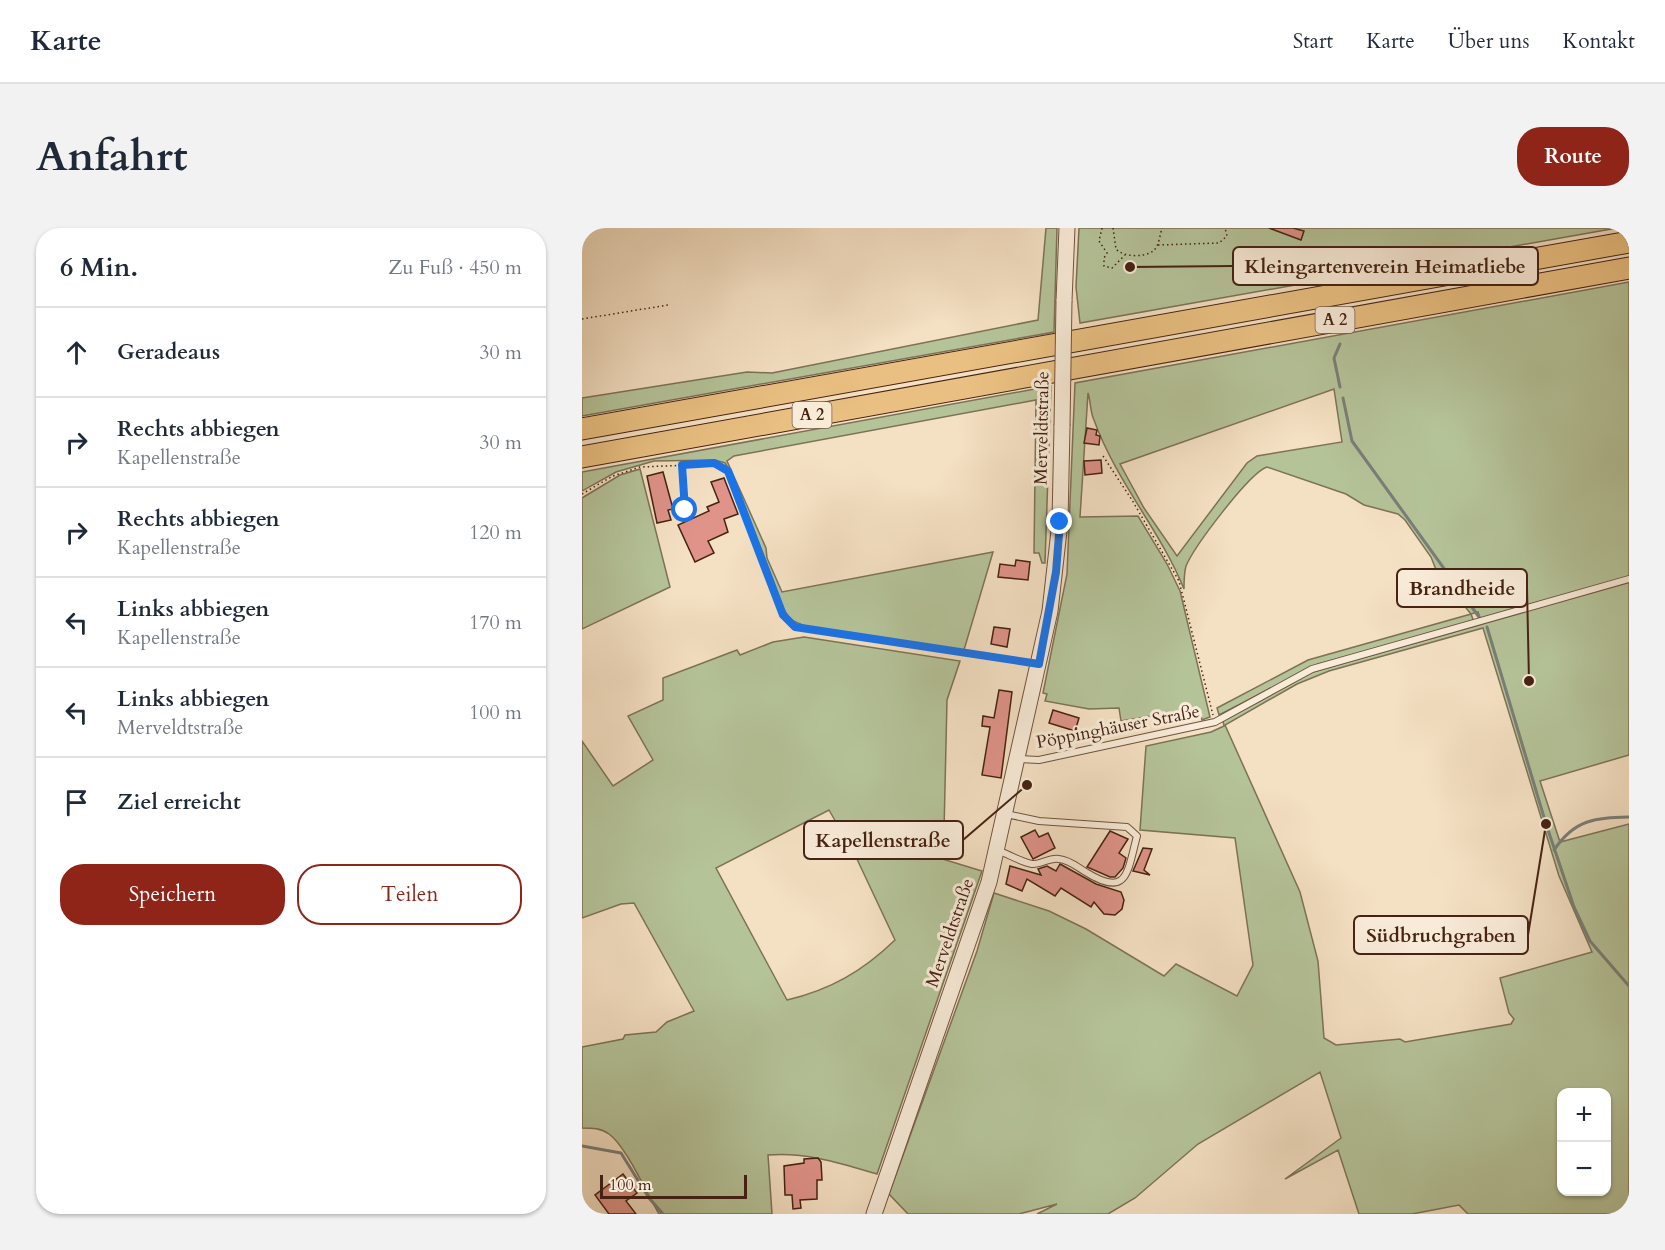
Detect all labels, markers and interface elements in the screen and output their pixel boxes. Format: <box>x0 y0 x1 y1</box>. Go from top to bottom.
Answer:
text: Karte <box>30 22 102 60</box>
text: Start <box>1293 27 1333 56</box>
text: Karte <box>1366 27 1415 56</box>
text: Über uns <box>1448 27 1530 56</box>
text: Kontakt <box>1563 27 1635 56</box>
button: Route <box>1517 127 1629 186</box>
text: Anfahrt <box>36 128 188 185</box>
callout: Kleingartenverein Heimatliebe <box>1233 247 1538 285</box>
text: 6 Min. <box>60 250 138 285</box>
text: Kleingartenverein Heimatliebe <box>1244 253 1526 280</box>
text: Zu Fuß · 450 m <box>388 254 522 281</box>
road number: A 2 <box>1316 307 1354 333</box>
icon: ahead <box>60 336 93 369</box>
text: Geradeaus <box>117 337 220 367</box>
text: 30 m <box>479 339 522 366</box>
street label: Merveldtstraße <box>1029 371 1055 485</box>
road number: A 2 <box>792 402 832 428</box>
text: Rechts abbiegen <box>117 414 280 444</box>
icon: right <box>60 426 93 459</box>
text: 30 m <box>479 429 522 456</box>
text: Kapellenstraße <box>117 444 241 471</box>
route start <box>671 496 697 522</box>
text: Rechts abbiegen <box>117 504 280 534</box>
route end <box>1046 508 1072 534</box>
icon: right <box>60 516 93 549</box>
text: 120 m <box>469 519 522 546</box>
text: Kapellenstraße <box>117 534 241 561</box>
callout: Brandheide <box>1397 569 1527 607</box>
text: Brandheide <box>1409 575 1515 602</box>
text: Links abbiegen <box>117 594 269 624</box>
icon: left <box>60 606 93 639</box>
text: 170 m <box>469 609 522 636</box>
text: Kapellenstraße <box>117 624 241 651</box>
text: Links abbiegen <box>117 684 269 714</box>
icon: left <box>60 696 93 729</box>
text: 100 m <box>469 699 522 726</box>
street label: Pöppinghäuser Straße <box>1034 699 1202 755</box>
text: Merveldtstraße <box>117 714 243 741</box>
icon: arrive <box>60 786 93 819</box>
text: Ziel erreicht <box>117 787 241 817</box>
callout: Kapellenstraße <box>804 821 963 859</box>
text: Kapellenstraße <box>815 827 951 854</box>
button: Speichern <box>60 864 285 925</box>
button: Teilen <box>297 864 522 925</box>
street label: Merveldtstraße <box>920 875 980 991</box>
callout: Südbruchgraben <box>1354 916 1528 954</box>
text: Südbruchgraben <box>1366 922 1516 949</box>
map controls <box>1557 1088 1611 1196</box>
button: + <box>1557 1088 1611 1142</box>
button: − <box>1557 1142 1611 1196</box>
scale bar <box>600 1172 747 1200</box>
text: 100 m <box>609 1174 651 1196</box>

